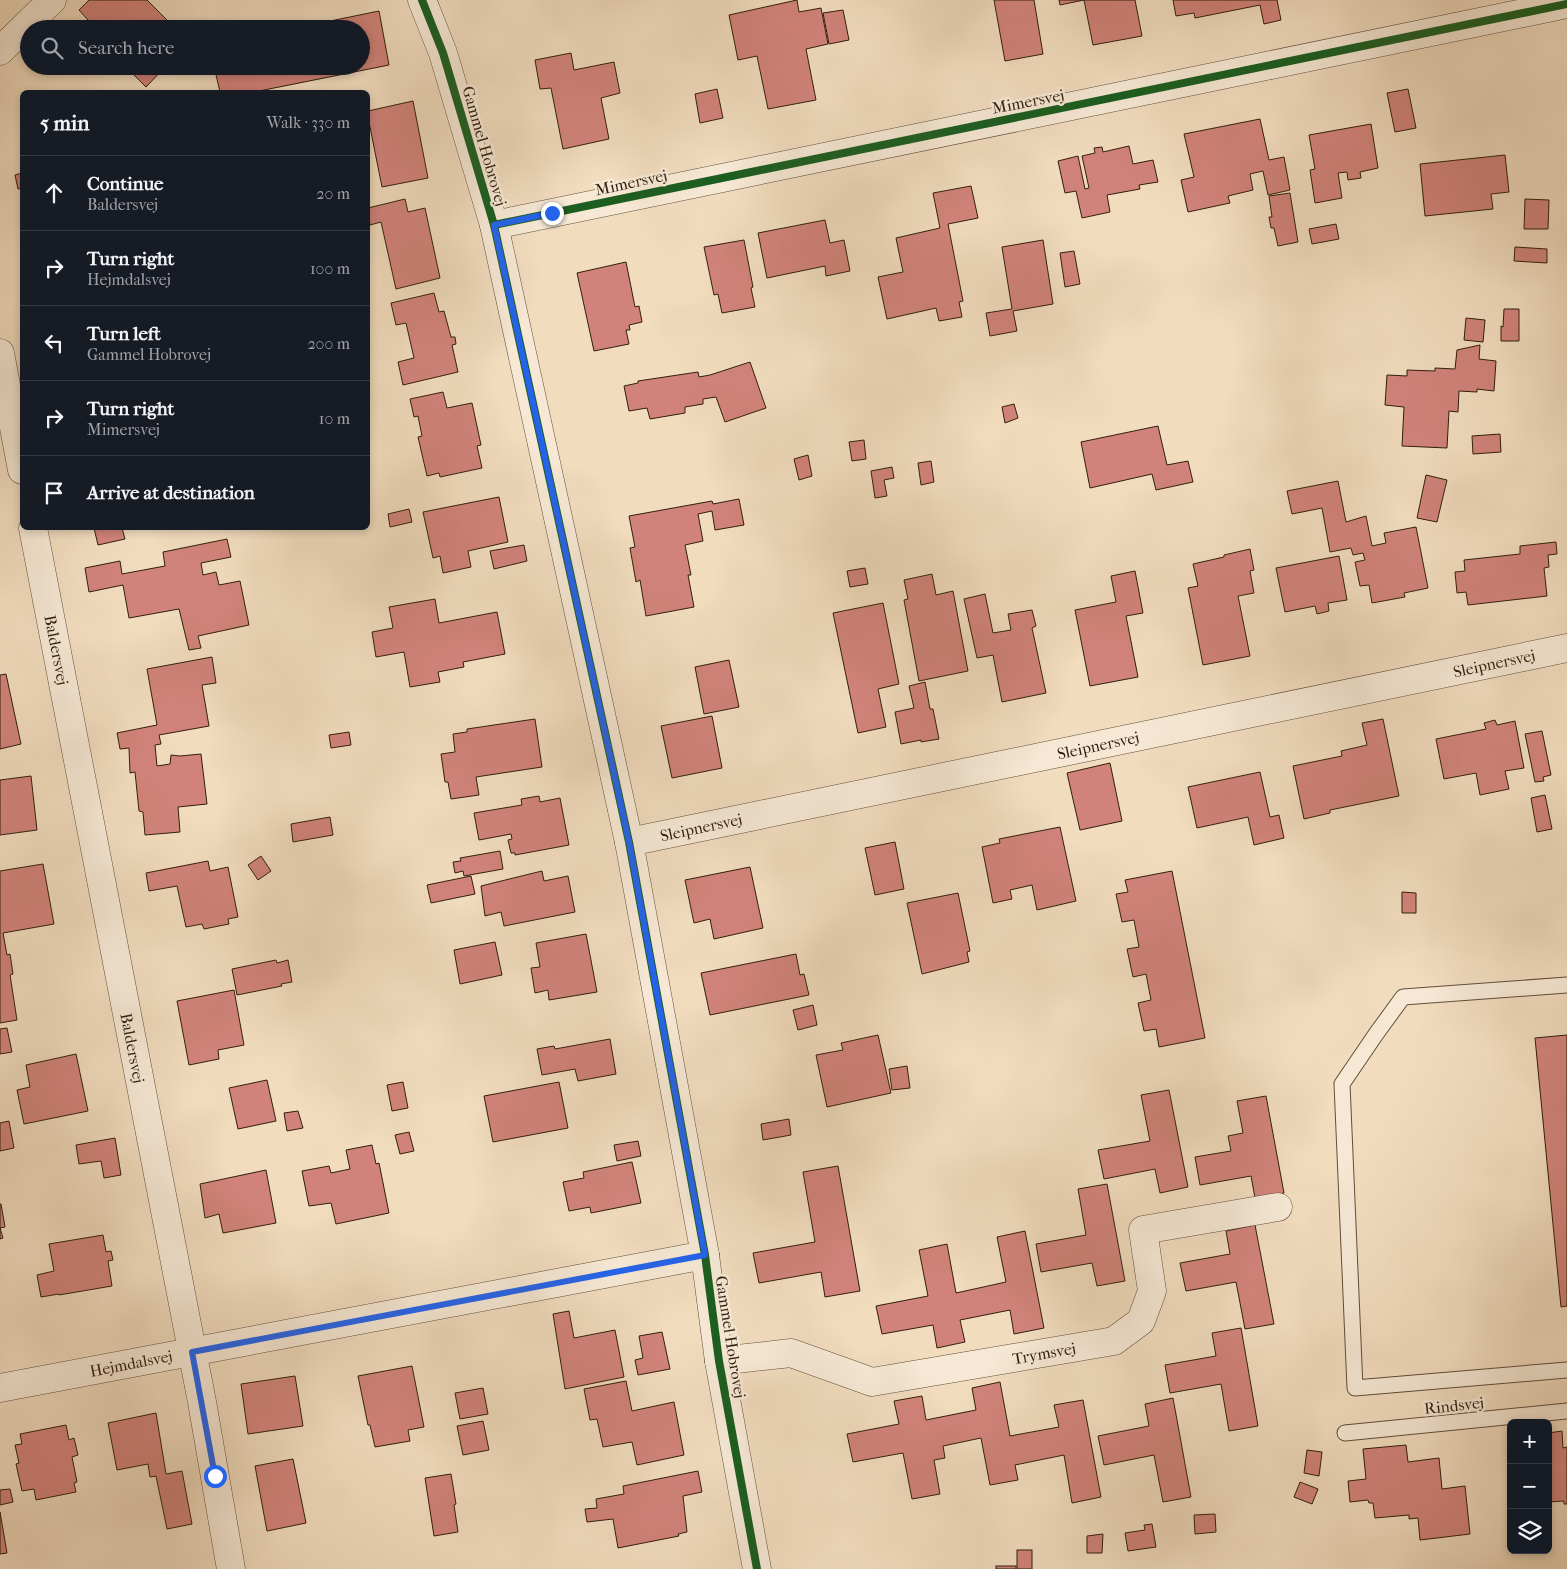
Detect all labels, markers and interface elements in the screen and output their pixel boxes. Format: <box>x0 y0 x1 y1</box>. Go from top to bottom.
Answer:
search box <box>20 20 370 75</box>
icon: search <box>38 34 66 62</box>
text: Search here <box>78 37 174 59</box>
street label: Gammel Hobrovej <box>458 84 511 208</box>
street label: Mimersvej <box>990 85 1066 118</box>
text: 5 min <box>40 111 89 135</box>
text: Walk · 330 m <box>267 113 350 132</box>
street label: Mimersvej <box>593 166 669 199</box>
text: Continue <box>87 173 163 195</box>
icon: ahead <box>40 179 68 207</box>
text: 20 m <box>316 184 350 203</box>
text: Baldersvej <box>87 195 158 214</box>
route end <box>541 202 564 225</box>
text: Turn right <box>87 248 174 270</box>
icon: right <box>40 254 68 282</box>
text: 100 m <box>310 259 350 278</box>
text: Hejmdalsvej <box>87 270 171 289</box>
text: Turn left <box>87 323 161 345</box>
icon: left <box>40 329 68 357</box>
text: 200 m <box>307 334 350 353</box>
text: Gammel Hobrovej <box>87 345 211 364</box>
text: Turn right <box>87 398 174 420</box>
icon: right <box>40 404 68 432</box>
text: 10 m <box>319 409 350 428</box>
text: Mimersvej <box>87 420 160 439</box>
icon: arrive <box>40 479 68 507</box>
text: Arrive at destination <box>87 482 255 504</box>
street label: Baldersvej <box>40 613 73 687</box>
street label: Sleipnersvej <box>1451 646 1537 681</box>
street label: Sleipnersvej <box>1055 728 1141 763</box>
street label: Sleipnersvej <box>658 810 744 845</box>
street label: Baldersvej <box>116 1011 149 1085</box>
street label: Gammel Hobrovej <box>711 1274 750 1400</box>
street label: Trymsvej <box>1011 1339 1077 1368</box>
street label: Hejmdalsvej <box>88 1346 174 1381</box>
street label: Rindsvej <box>1423 1393 1485 1418</box>
map controls <box>1507 1419 1552 1554</box>
button: + <box>1507 1419 1552 1464</box>
button: − <box>1507 1464 1552 1509</box>
route start <box>204 1465 227 1488</box>
button: layers <box>1507 1509 1552 1554</box>

